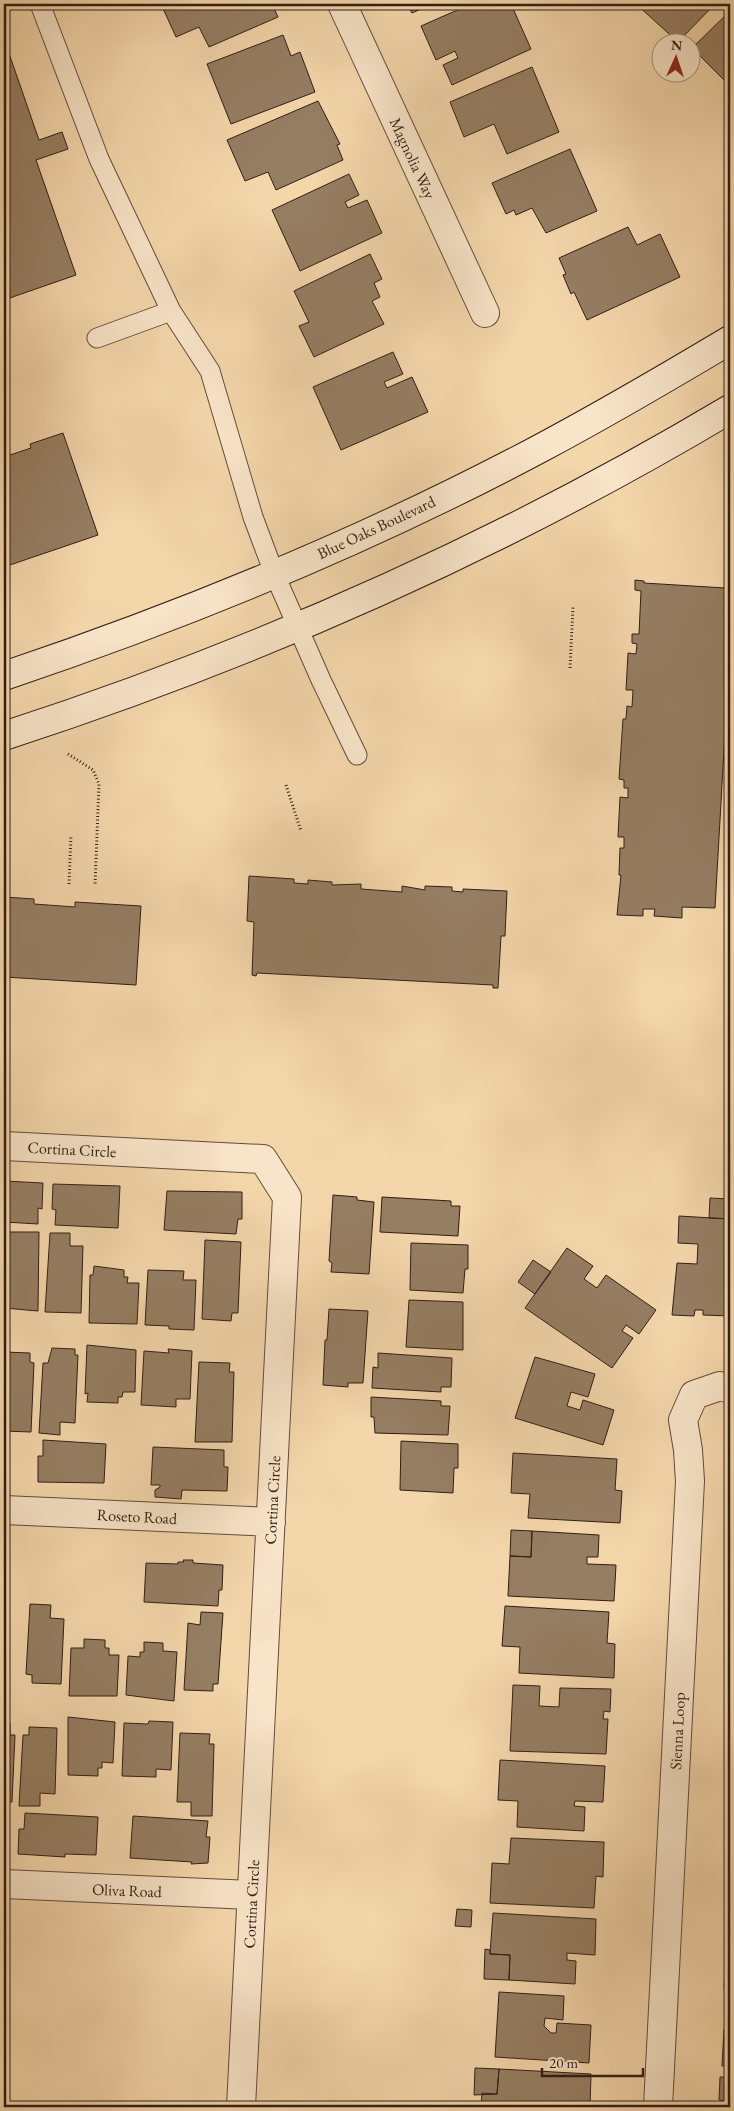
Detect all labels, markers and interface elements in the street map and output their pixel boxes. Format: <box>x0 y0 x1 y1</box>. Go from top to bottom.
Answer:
north arrow <box>652 32 702 82</box>
text: N <box>671 36 683 54</box>
street label: Magnolia Way <box>385 114 441 203</box>
street label: Blue Oaks Boulevard <box>314 491 439 564</box>
street label: Cortina Circle <box>27 1137 117 1162</box>
street label: Cortina Circle <box>260 1455 285 1545</box>
street label: Roseto Road <box>96 1504 179 1529</box>
street label: Sienna Loop <box>665 1692 690 1770</box>
street label: Cortina Circle <box>239 1859 264 1949</box>
street label: Oliva Road <box>92 1879 163 1902</box>
scale bar <box>542 2046 643 2078</box>
text: 20 m <box>549 2053 578 2072</box>

